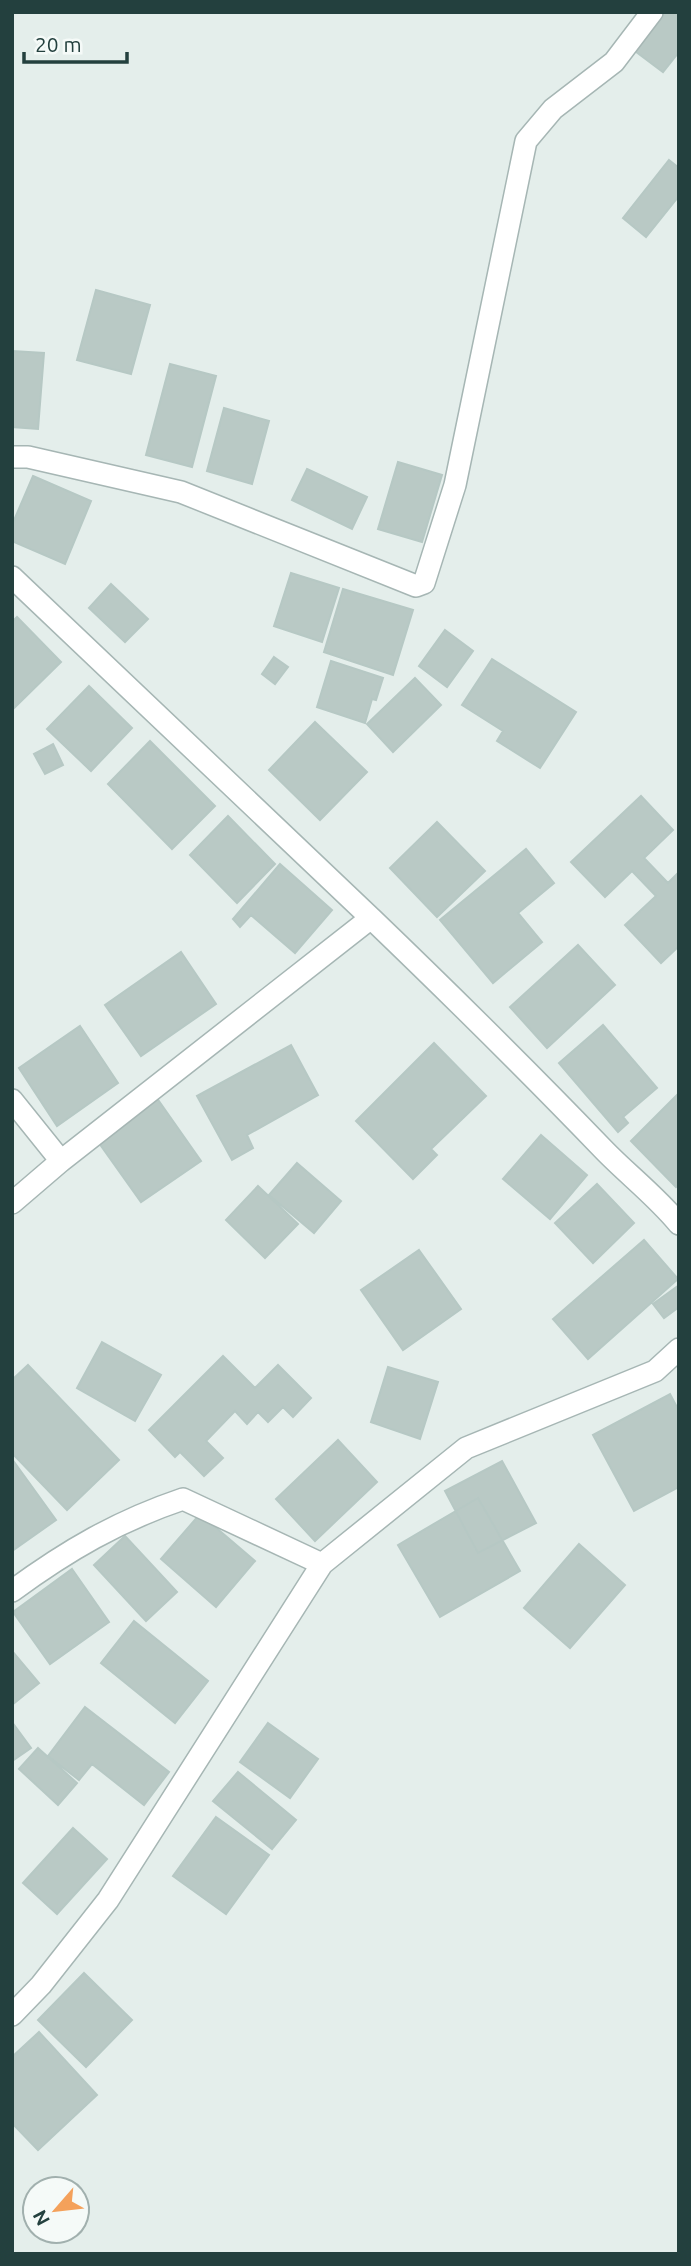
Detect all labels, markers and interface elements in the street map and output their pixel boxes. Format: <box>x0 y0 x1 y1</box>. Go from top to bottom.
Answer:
scale bar <box>24 21 128 65</box>
text: 20 m <box>35 32 82 56</box>
north arrow <box>21 2175 91 2245</box>
text: N <box>28 2207 54 2229</box>

